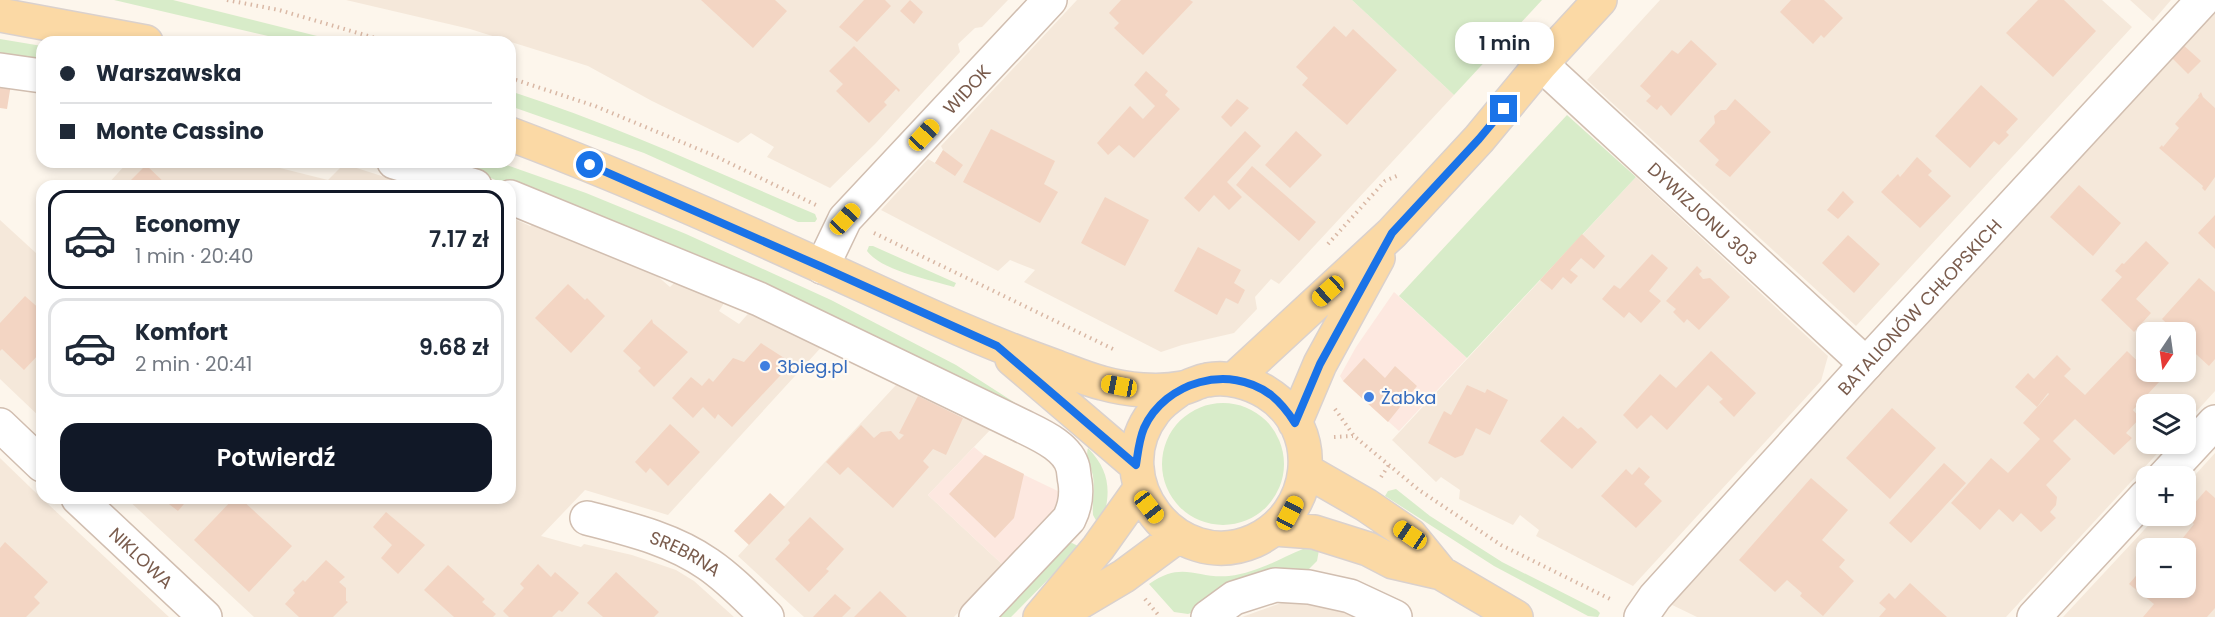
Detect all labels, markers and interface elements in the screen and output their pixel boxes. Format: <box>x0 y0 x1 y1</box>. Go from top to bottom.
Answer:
callout: 1 min <box>1454 22 1553 64</box>
text: 1 min <box>1479 29 1530 57</box>
text: Warszawska <box>96 58 242 89</box>
street label: WIDOK <box>937 59 996 120</box>
route end <box>1490 95 1517 122</box>
text: Monte Cassino <box>96 116 264 147</box>
car <box>905 116 943 154</box>
route start <box>576 151 603 178</box>
street label: DYWIZJONU 303 <box>1642 156 1763 270</box>
car <box>826 200 864 238</box>
text: Economy <box>135 209 240 240</box>
icon: car <box>63 213 117 267</box>
street label: BATALIONÓW CHŁOPSKICH <box>1831 213 2007 400</box>
text: 7.17 zł <box>429 224 489 255</box>
text: 1 min · 20:40 <box>135 242 253 270</box>
car <box>1309 272 1347 310</box>
text: Komfort <box>135 317 228 348</box>
icon: car <box>63 321 117 375</box>
north arrow <box>2136 322 2196 382</box>
map controls <box>2136 322 2196 598</box>
text: 9.68 zł <box>419 332 489 363</box>
text: 2 min · 20:41 <box>135 350 252 378</box>
place label: 3bieg.pl <box>777 354 848 379</box>
marker: 3bieg.pl <box>758 359 772 373</box>
car <box>1100 374 1138 398</box>
place label: Żabka <box>1381 385 1437 410</box>
marker: Żabka <box>1362 390 1376 404</box>
button: layers <box>2136 394 2196 454</box>
button: Potwierdź <box>60 423 492 492</box>
button: + <box>2136 466 2196 526</box>
car <box>1131 487 1167 527</box>
car <box>1274 493 1306 533</box>
car <box>1390 517 1430 553</box>
street label: NIKLOWA <box>104 521 179 594</box>
street label: SREBRNA <box>646 524 726 582</box>
button: − <box>2136 538 2196 598</box>

